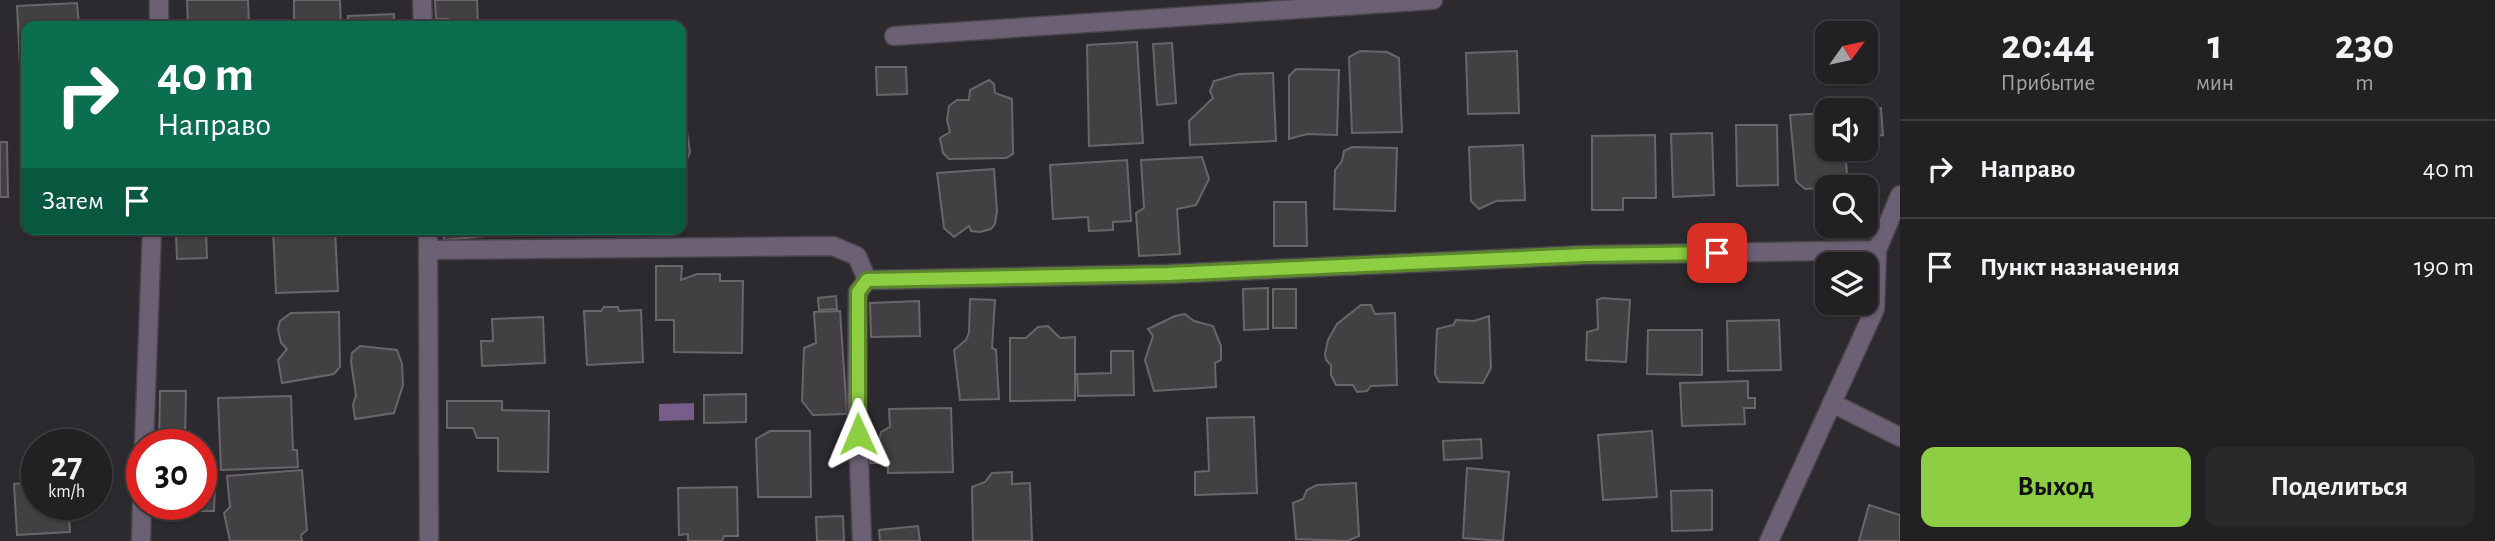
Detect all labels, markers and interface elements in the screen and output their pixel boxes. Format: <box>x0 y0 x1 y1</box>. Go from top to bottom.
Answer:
north arrow <box>1815 21 1878 84</box>
map controls <box>1815 21 1878 315</box>
text: 20:44 <box>2001 24 2095 66</box>
text: 1 <box>2207 24 2223 66</box>
text: 230 <box>2335 24 2394 66</box>
icon: right <box>42 49 133 140</box>
text: 40 m <box>157 51 254 100</box>
text: Прибытие <box>2001 72 2095 95</box>
text: мин <box>2196 72 2234 95</box>
text: m <box>2355 72 2374 95</box>
button: sound <box>1815 98 1878 161</box>
text: Направо <box>157 109 271 141</box>
icon: right <box>1921 150 1959 188</box>
text: Направо <box>1980 156 2075 182</box>
text: 40 m <box>2423 156 2474 182</box>
button: search <box>1815 175 1878 238</box>
icon: arrive <box>118 182 156 220</box>
text: Затем <box>42 188 104 214</box>
pin <box>1687 223 1747 283</box>
icon: arrive <box>1698 234 1736 272</box>
icon: arrive <box>1921 248 1959 286</box>
button: layers <box>1815 252 1878 315</box>
text: Пункт назначения <box>1980 254 2180 280</box>
text: 190 m <box>2414 254 2474 280</box>
position arrow <box>821 397 895 471</box>
speed limit sign: 30 <box>126 429 217 520</box>
button: Выход <box>1921 447 2191 527</box>
button: Поделиться <box>2205 447 2474 527</box>
text: 27 <box>51 448 82 483</box>
text: km/h <box>48 483 85 501</box>

